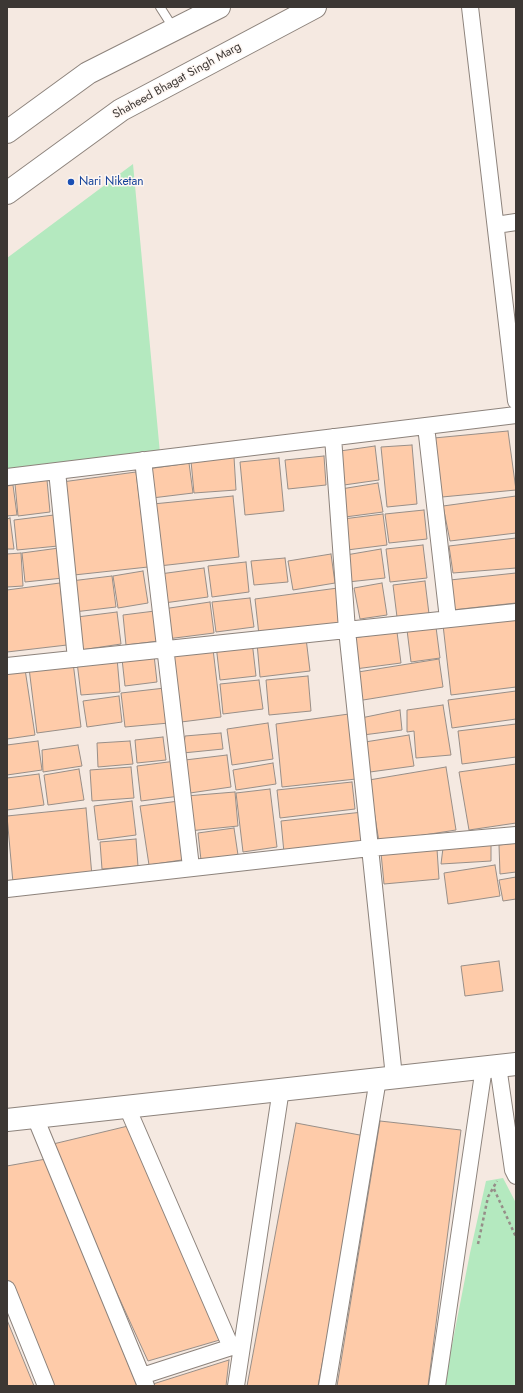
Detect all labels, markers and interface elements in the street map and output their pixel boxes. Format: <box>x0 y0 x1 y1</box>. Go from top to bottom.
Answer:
street label: Shaheed Bhagat Singh Marg <box>110 40 244 122</box>
place label: Nari Niketan <box>79 175 144 189</box>
marker: Nari Niketan <box>66 177 76 187</box>

